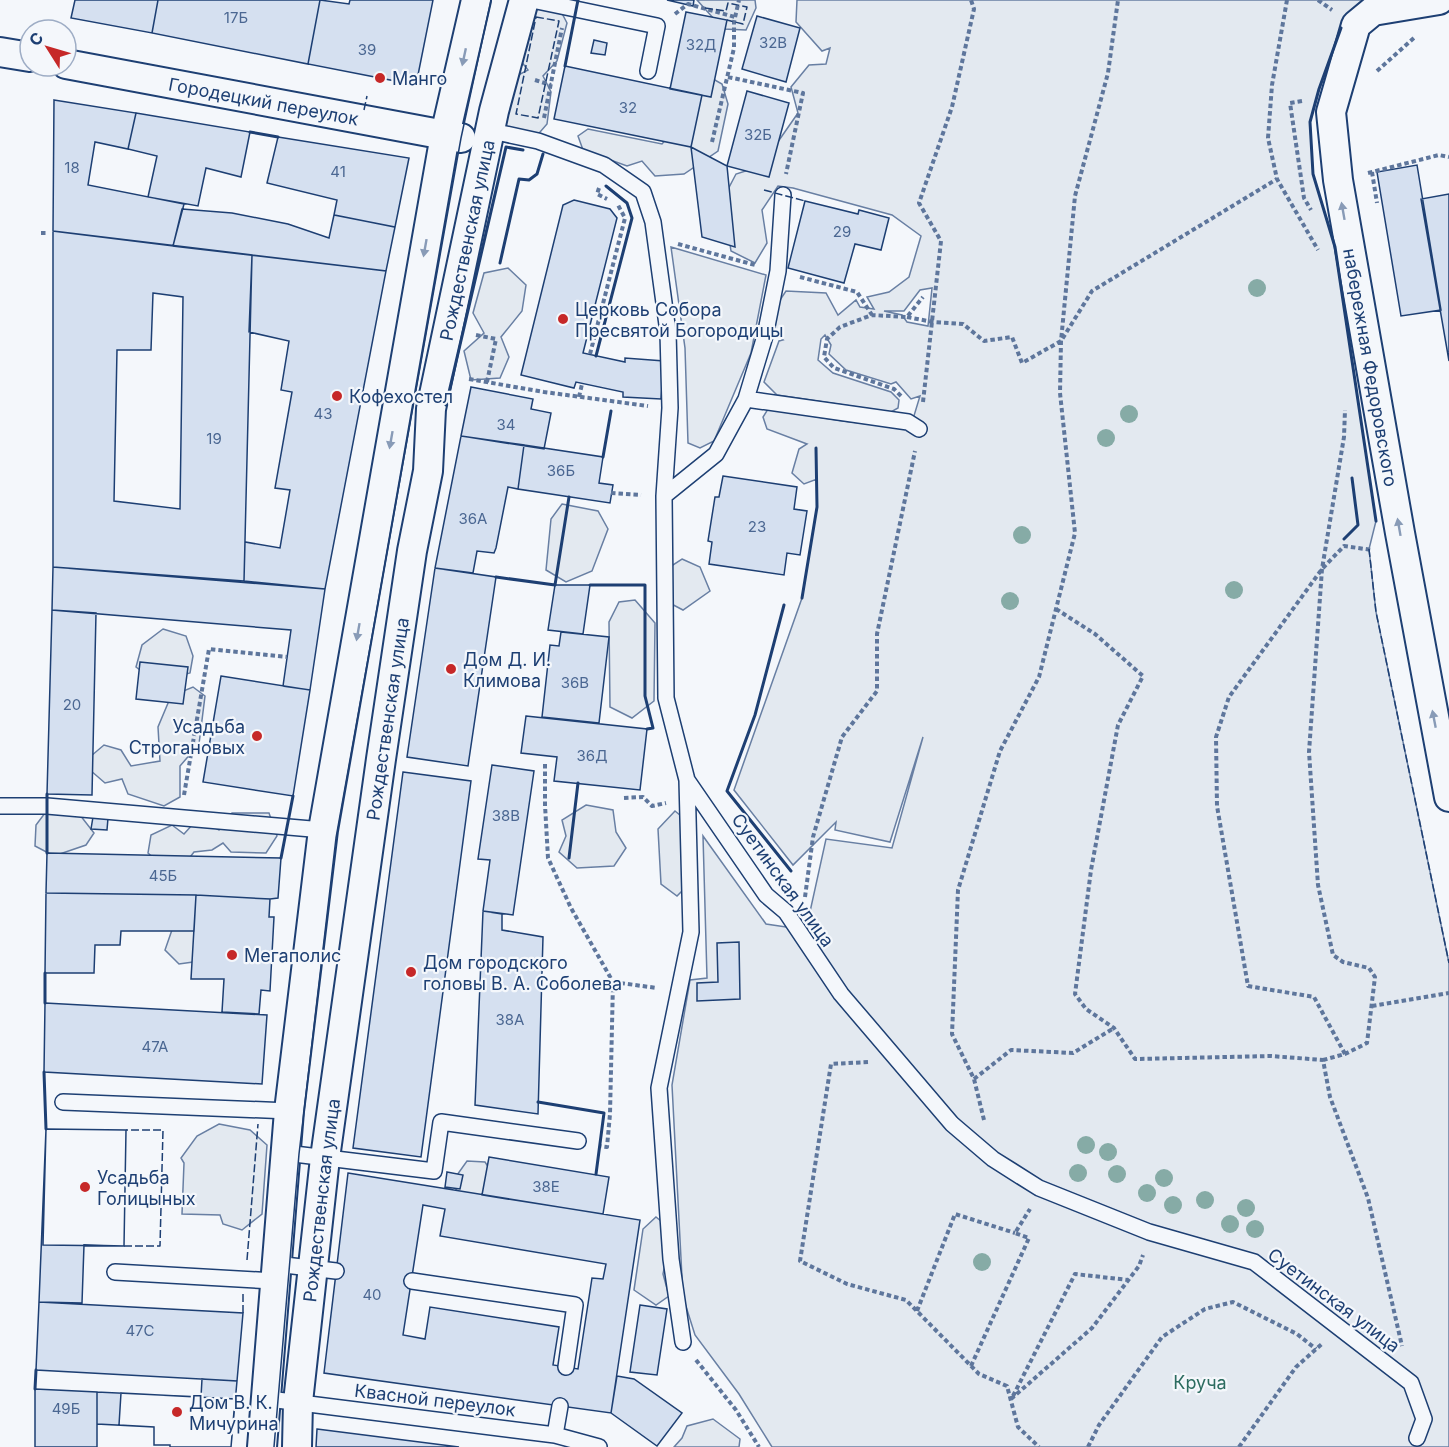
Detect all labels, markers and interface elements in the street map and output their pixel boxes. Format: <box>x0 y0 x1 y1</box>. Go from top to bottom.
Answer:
house number: 17Б <box>224 8 248 27</box>
north arrow <box>18 18 78 78</box>
text: С <box>24 28 48 50</box>
house number: 32В <box>759 33 787 52</box>
house number: 32Д <box>686 35 716 54</box>
house number: 39 <box>358 40 376 59</box>
one-way arrow <box>458 48 468 67</box>
place label: Манго <box>392 68 447 89</box>
marker: Манго <box>373 71 387 85</box>
street label: Городецкий переулок <box>167 73 361 129</box>
house number: 32 <box>619 98 637 117</box>
house number: 32Б <box>744 125 772 144</box>
street label: Рождественская улица <box>435 138 498 343</box>
house number: 18 <box>64 158 80 177</box>
house number: 41 <box>330 162 346 181</box>
one-way arrow <box>1339 201 1348 220</box>
house number: 29 <box>833 222 851 241</box>
one-way arrow <box>421 239 430 258</box>
street label: набережная Федоровского <box>1340 246 1402 488</box>
place label: Церковь Собора Пресвятой Богородицы <box>575 299 783 341</box>
marker: Церковь Собора Пресвятой Богородицы <box>556 312 570 326</box>
place label: Кофехостел <box>349 386 453 407</box>
marker: Кофехостел <box>330 389 344 403</box>
house number: 43 <box>314 404 332 423</box>
house number: 34 <box>497 415 515 434</box>
house number: 19 <box>206 429 222 448</box>
one-way arrow <box>386 431 395 450</box>
house number: 36Б <box>547 461 575 480</box>
house number: 36А <box>459 509 487 528</box>
house number: 23 <box>748 517 766 536</box>
one-way arrow <box>1394 517 1403 536</box>
street label: Рождественская улица <box>362 616 412 822</box>
one-way arrow <box>353 623 362 642</box>
place label: Дом Д. И. Климова <box>463 649 551 691</box>
marker: Дом Д. И. Климова <box>444 662 458 676</box>
house number: 36В <box>561 673 589 692</box>
house number: 20 <box>63 695 81 714</box>
one-way arrow <box>1430 709 1439 728</box>
place label: Усадьба Строгановых <box>129 716 245 758</box>
marker: Усадьба Строгановых <box>250 729 264 743</box>
house number: 36Д <box>577 746 607 765</box>
house number: 38В <box>492 806 520 825</box>
street label: Суетинская улица <box>728 809 838 951</box>
house number: 45Б <box>149 866 177 885</box>
place label: Мегаполис <box>244 945 341 966</box>
marker: Мегаполис <box>225 948 239 962</box>
place label: Дом городского головы В. А. Соболева <box>423 952 622 994</box>
marker: Дом городского головы В. А. Соболева <box>404 965 418 979</box>
house number: 38А <box>496 1010 524 1029</box>
house number: 47А <box>142 1037 168 1056</box>
street label: Рождественская улица <box>299 1097 344 1303</box>
place label: Усадьба Голицыных <box>97 1167 196 1209</box>
house number: 38Е <box>532 1177 560 1196</box>
marker: Усадьба Голицыных <box>78 1180 92 1194</box>
street label: Суетинская улица <box>1264 1244 1404 1356</box>
house number: 40 <box>362 1285 382 1304</box>
house number: 47С <box>125 1321 155 1340</box>
park label: Круча <box>1173 1372 1227 1393</box>
street label: Квасной переулок <box>353 1380 517 1420</box>
place label: Дом В. К. Мичурина <box>189 1392 279 1434</box>
house number: 49Б <box>52 1399 80 1418</box>
marker: Дом В. К. Мичурина <box>170 1405 184 1419</box>

